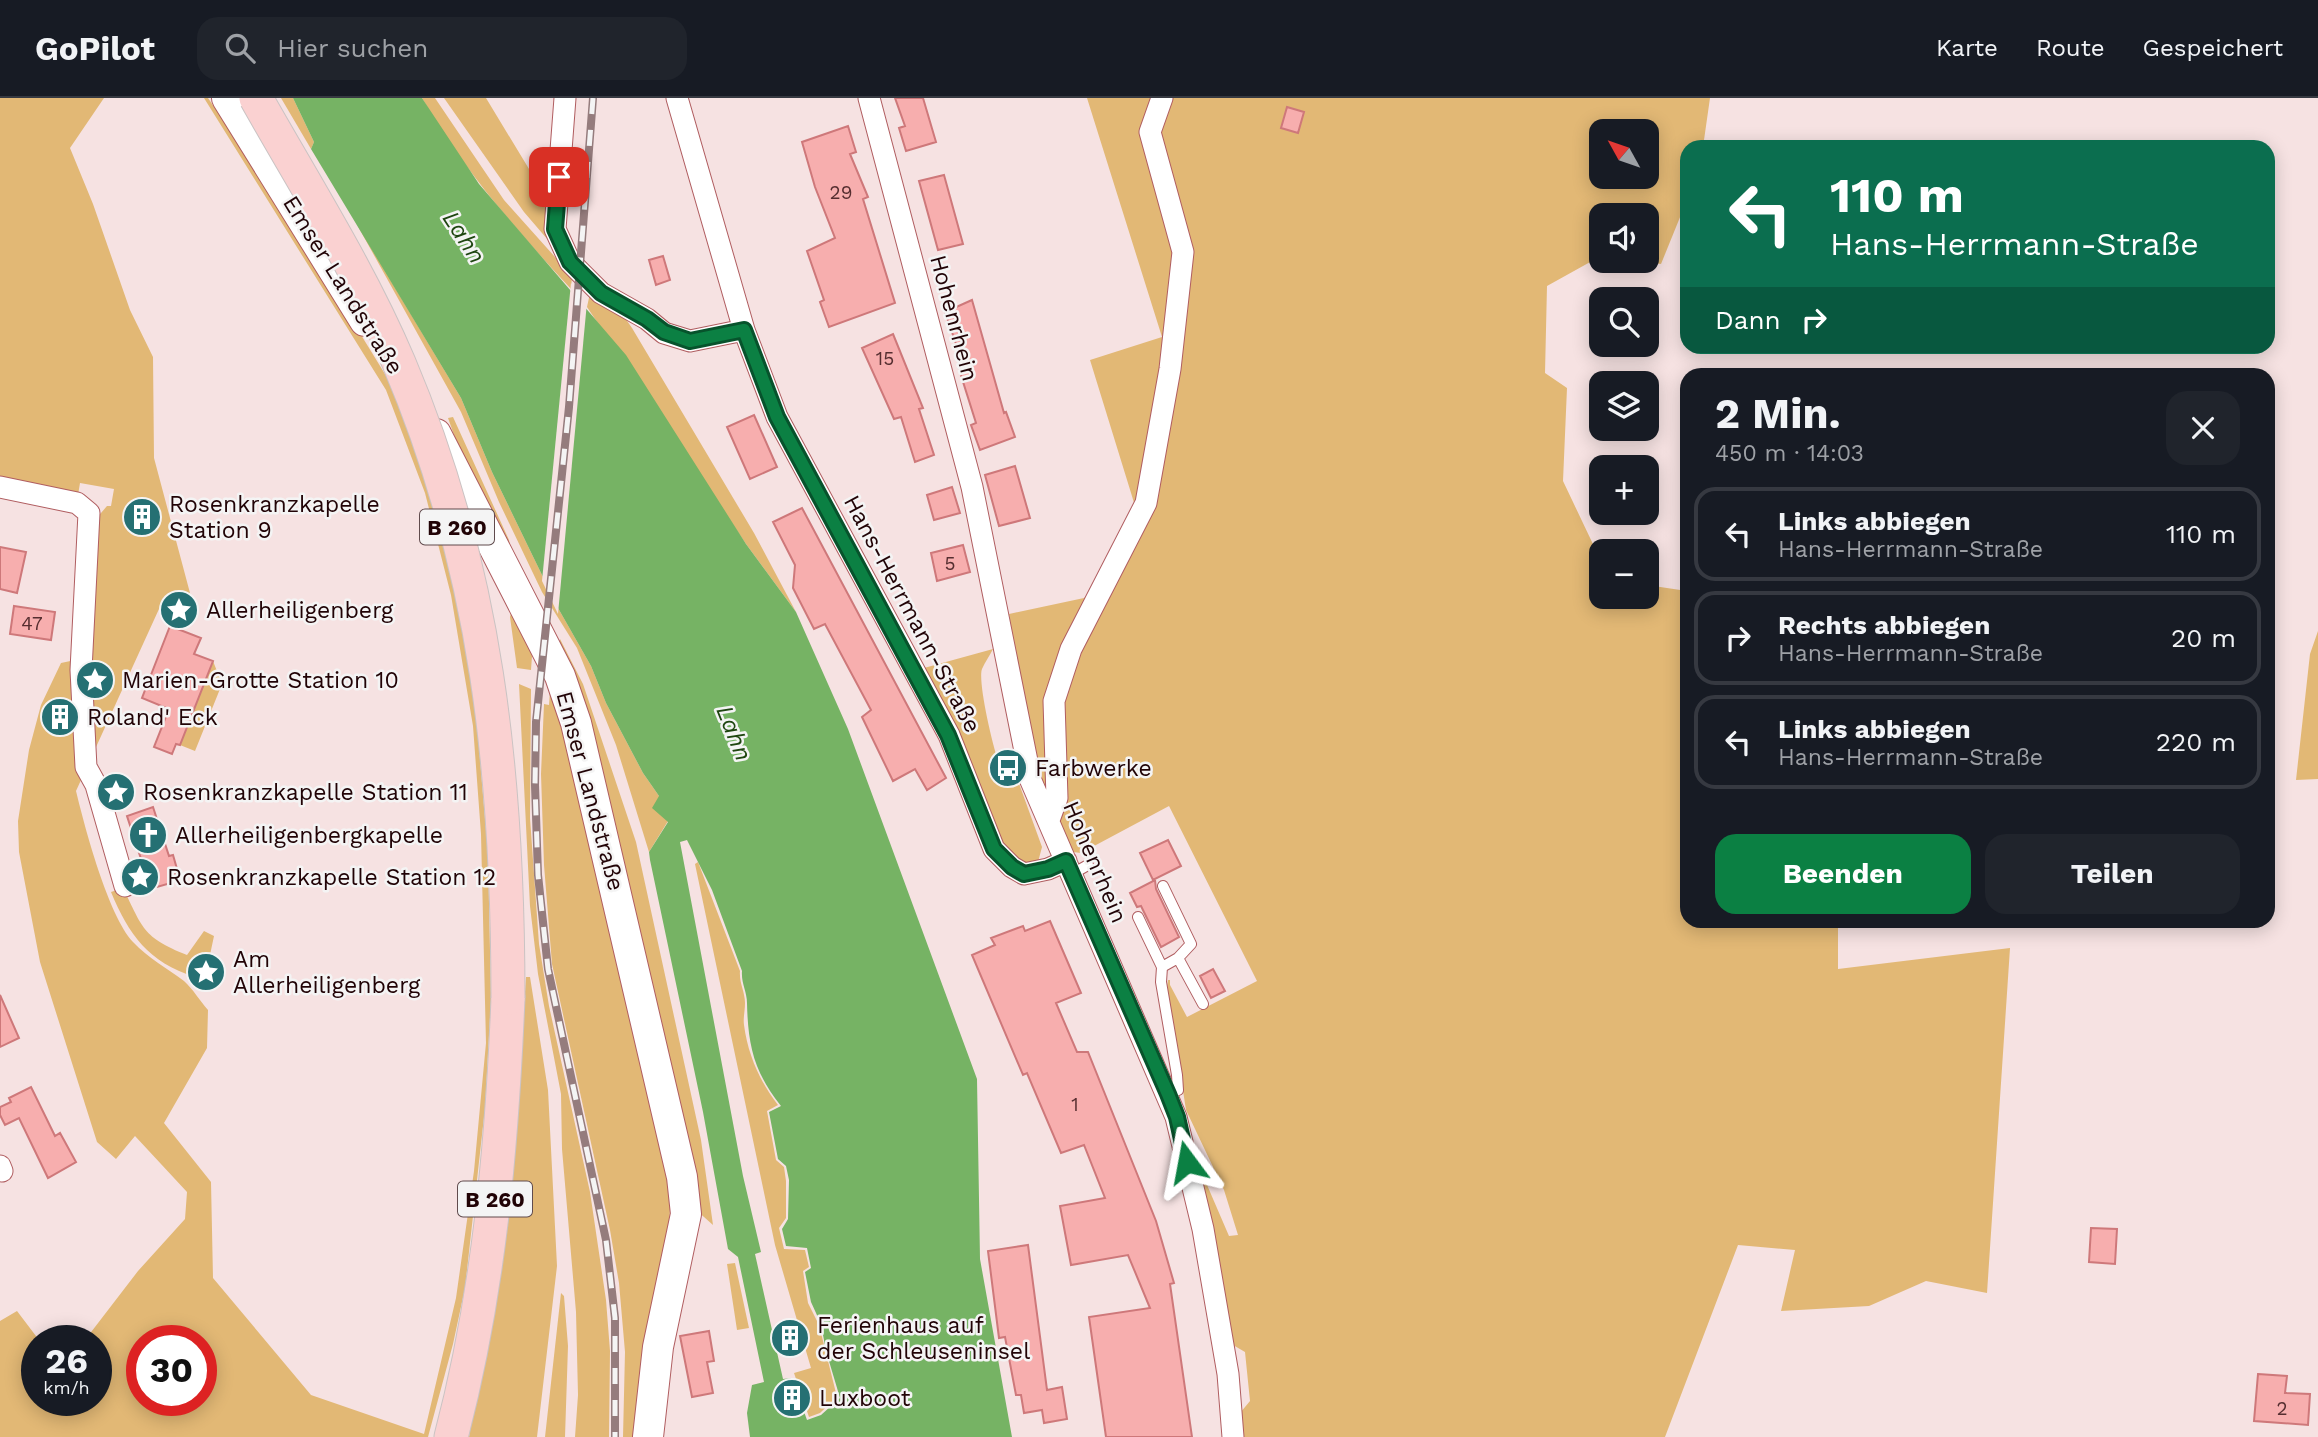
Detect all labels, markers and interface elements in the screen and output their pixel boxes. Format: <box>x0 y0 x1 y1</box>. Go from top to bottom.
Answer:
search box <box>197 17 687 80</box>
text: GoPilot <box>35 29 155 68</box>
icon: search <box>221 29 259 67</box>
text: Hier suchen <box>277 33 428 63</box>
text: Karte <box>1936 34 1998 62</box>
text: Route <box>2036 34 2105 62</box>
text: Gespeichert <box>2143 34 2283 62</box>
north arrow <box>1589 119 1659 189</box>
map controls <box>1589 119 1659 609</box>
pin <box>529 147 589 207</box>
icon: arrive <box>540 158 578 196</box>
text: 110 m <box>1830 166 1964 224</box>
icon: left <box>1715 168 1806 259</box>
house number: 29 <box>830 181 852 204</box>
street label: Emser Landstraße <box>277 191 409 379</box>
button: sound <box>1589 203 1659 273</box>
water label: Lahn <box>437 205 491 269</box>
text: Hans-Herrmann-Straße <box>1830 225 2199 263</box>
street label: Hohenrhein <box>924 252 984 384</box>
button: search <box>1589 287 1659 357</box>
icon: right <box>1795 301 1833 339</box>
text: Dann <box>1715 305 1781 335</box>
house number: 15 <box>876 347 894 370</box>
button: layers <box>1589 371 1659 441</box>
text: 2 Min. <box>1715 389 1841 438</box>
button: close <box>2166 391 2240 465</box>
text: 450 m · 14:03 <box>1715 440 1864 467</box>
button: + <box>1589 455 1659 525</box>
place label: Rosenkranzkapelle Station 9 <box>169 491 380 544</box>
street label: Hans-Herrmann-Straße <box>838 491 986 737</box>
building icon: Rosenkranzkapelle Station 9 <box>121 496 163 538</box>
text: Links abbiegen <box>1778 506 1971 536</box>
road number: B 260 <box>420 510 494 544</box>
icon: left <box>1719 515 1757 553</box>
text: 110 m <box>2166 519 2236 549</box>
text: Hans-Herrmann-Straße <box>1778 536 2043 563</box>
button: − <box>1589 539 1659 609</box>
house number: 5 <box>944 552 956 575</box>
place icon: Allerheiligenberg <box>158 589 200 631</box>
place label: Allerheiligenberg <box>206 597 394 624</box>
text: Rechts abbiegen <box>1778 610 1990 640</box>
house number: 47 <box>21 612 43 635</box>
icon: right <box>1719 619 1757 657</box>
text: 20 m <box>2171 623 2236 653</box>
text: Hans-Herrmann-Straße <box>1778 640 2043 667</box>
place icon: Marien-Grotte Station 10 <box>74 659 116 701</box>
place label: Marien-Grotte Station 10 <box>122 667 399 694</box>
street label: Emser Landstraße <box>550 688 630 894</box>
building icon: Roland' Eck <box>39 696 81 738</box>
water label: Lahn <box>710 701 758 765</box>
place label: Roland' Eck <box>87 704 218 731</box>
text: Links abbiegen <box>1778 714 1971 744</box>
icon: left <box>1719 723 1757 761</box>
text: 220 m <box>2156 727 2236 757</box>
text: Hans-Herrmann-Straße <box>1778 744 2043 771</box>
bus stop icon: Farbwerke <box>987 747 1029 789</box>
place label: Farbwerke <box>1035 755 1152 782</box>
place icon: Rosenkranzkapelle Station 11 <box>95 771 137 813</box>
place label: Rosenkranzkapelle Station 11 <box>143 779 468 806</box>
street label: Hohenrhein <box>1057 797 1133 927</box>
church icon: Allerheiligenbergkapelle <box>127 814 169 856</box>
place label: Allerheiligenbergkapelle <box>175 822 443 849</box>
button: Beenden <box>1715 834 1971 914</box>
button: Teilen <box>1985 834 2240 914</box>
place icon: Rosenkranzkapelle Station 12 <box>119 856 161 898</box>
place label: Rosenkranzkapelle Station 12 <box>167 864 496 891</box>
place label: Am Allerheiligenberg <box>233 946 421 999</box>
place icon: Am Allerheiligenberg <box>185 951 227 993</box>
house number: 1 <box>1071 1093 1079 1116</box>
position arrow <box>1150 1125 1224 1199</box>
road number: B 260 <box>458 1182 532 1216</box>
place label: Ferienhaus auf der Schleuseninsel <box>817 1312 1030 1365</box>
building icon: Ferienhaus auf der Schleuseninsel <box>769 1317 811 1359</box>
speed limit sign: 30 <box>126 1325 217 1416</box>
text: 26 <box>45 1340 88 1382</box>
text: km/h <box>43 1377 90 1398</box>
building icon: Luxboot <box>771 1377 813 1419</box>
place label: Luxboot <box>819 1385 911 1412</box>
house number: 2 <box>2276 1397 2288 1420</box>

